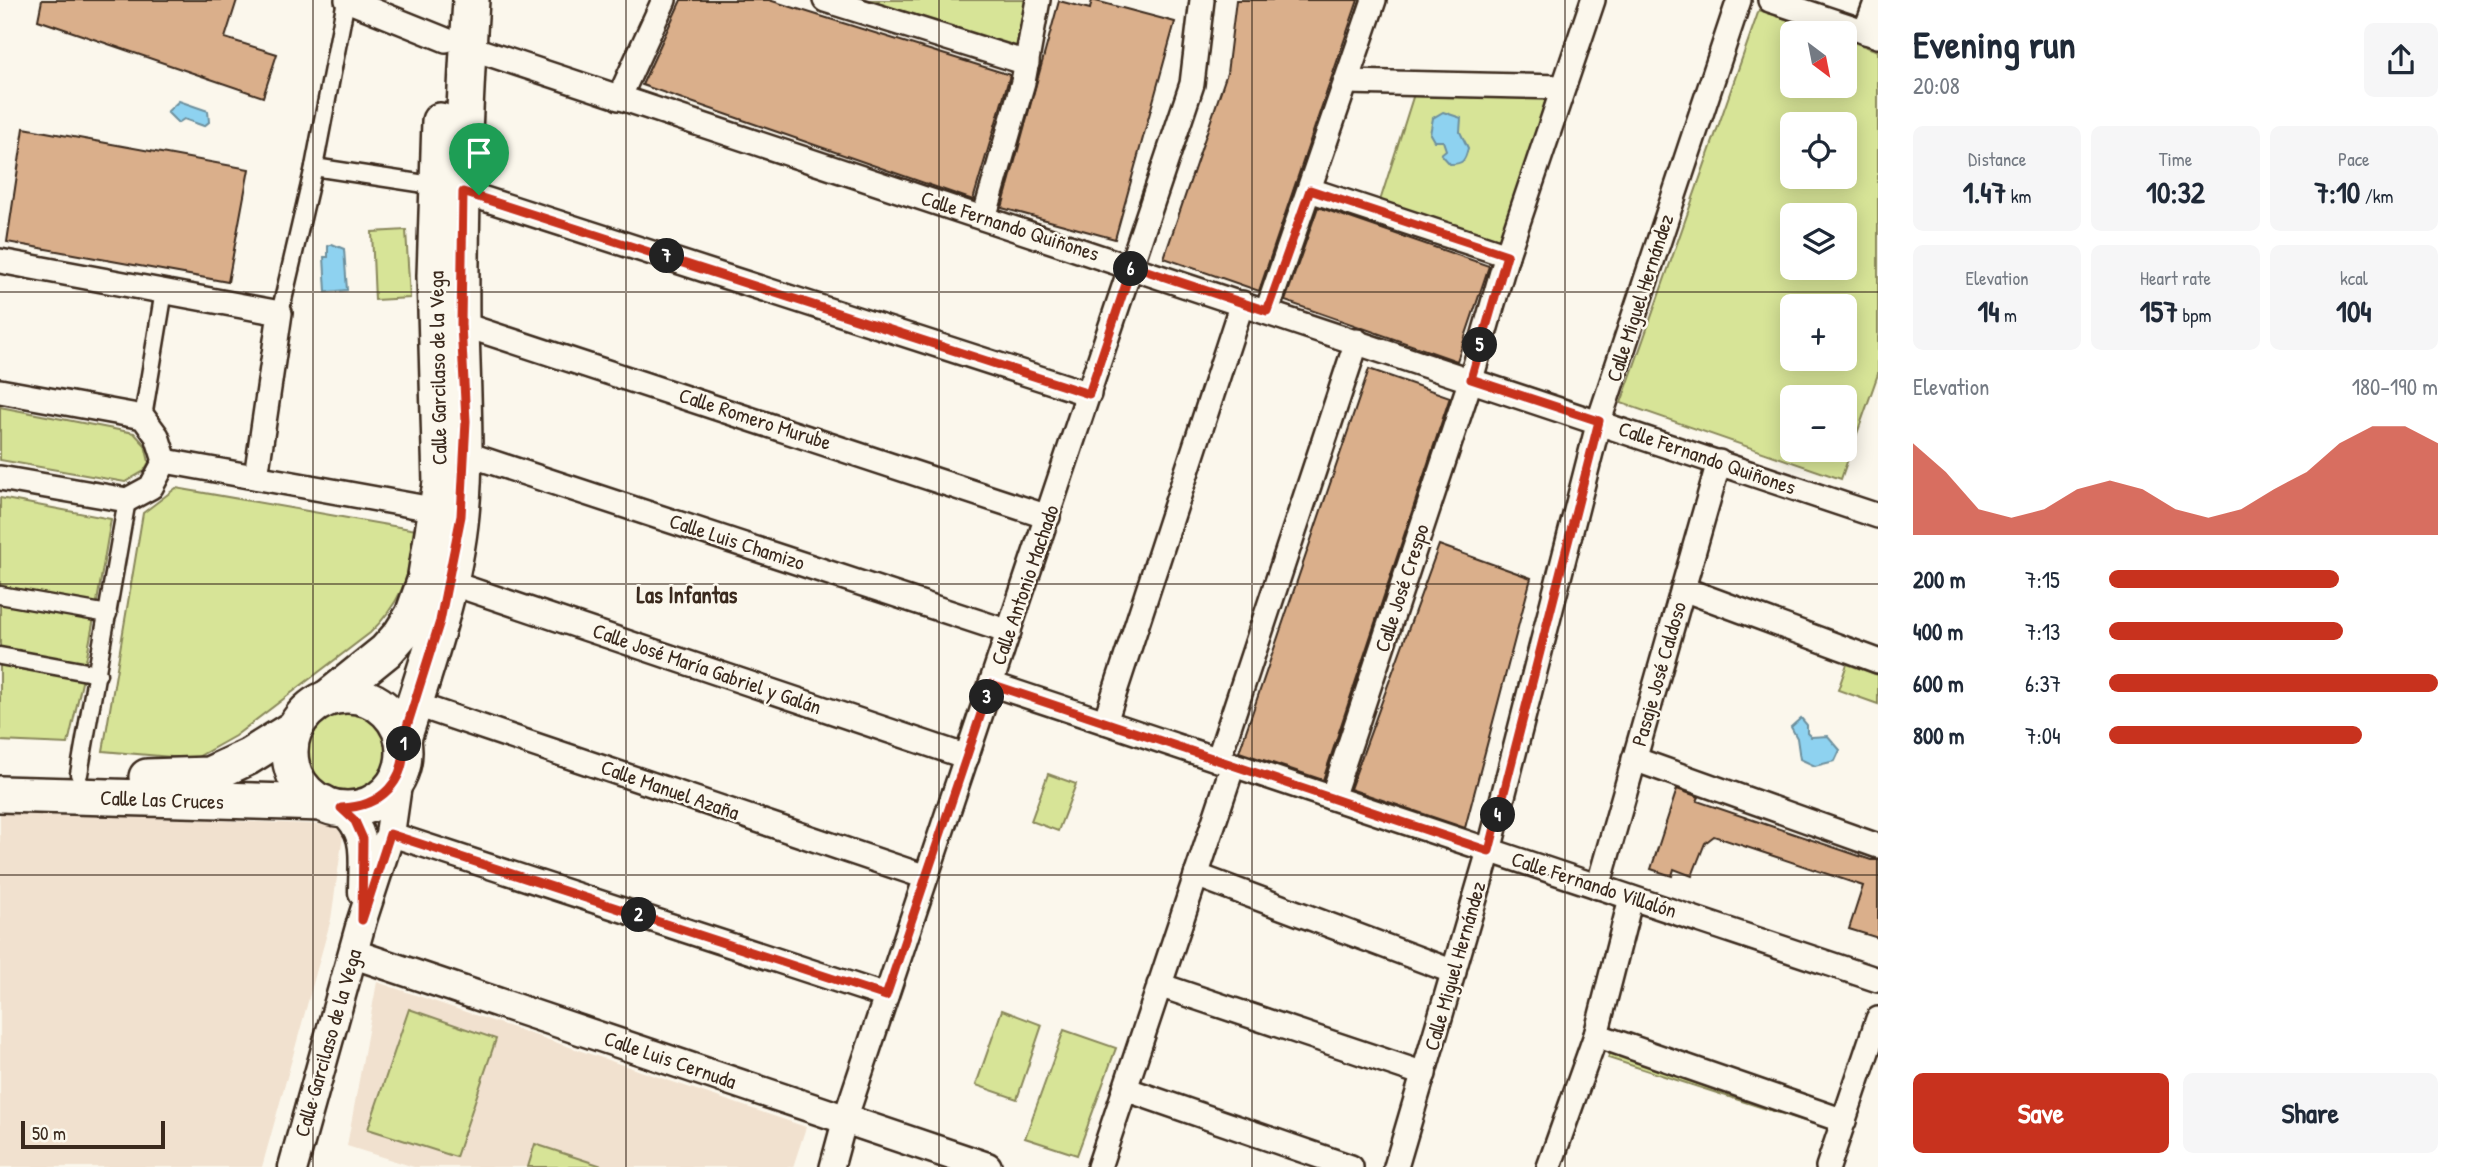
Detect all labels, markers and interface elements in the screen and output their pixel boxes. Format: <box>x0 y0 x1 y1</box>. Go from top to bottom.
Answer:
text: Evening run <box>1913 18 2076 70</box>
north arrow <box>1780 21 1857 98</box>
map controls <box>1780 21 1857 462</box>
button: share <box>2364 23 2438 97</box>
text: 20:08 <box>1913 70 1960 101</box>
button: locate <box>1780 112 1857 189</box>
pin <box>449 123 509 195</box>
icon: arrive <box>460 134 498 172</box>
text: Distance <box>1968 146 2026 172</box>
text: Time <box>2159 146 2192 172</box>
text: Pace <box>2338 146 2370 172</box>
text: 1.47 <box>1963 172 2006 212</box>
text: 10:32 <box>2146 172 2205 212</box>
text: 7:10 <box>2314 172 2360 212</box>
street label: Calle Fernando Quiñones <box>917 183 1103 268</box>
text: km <box>2006 183 2031 209</box>
text: /km <box>2360 183 2394 209</box>
button: layers <box>1780 203 1857 280</box>
street label: Calle Miguel Hernández <box>1599 210 1680 385</box>
pin: 7 <box>650 238 684 274</box>
text: 7 <box>662 242 671 268</box>
pin: 6 <box>1114 252 1148 286</box>
text: 6 <box>1127 255 1134 281</box>
text: Elevation <box>1966 265 2029 291</box>
text: Heart rate <box>2140 265 2211 291</box>
text: kcal <box>2340 265 2368 291</box>
street label: Calle Garcilaso de la Vega <box>421 271 454 465</box>
text: 14 <box>1977 291 2000 331</box>
text: 157 <box>2140 291 2178 331</box>
text: 104 <box>2336 291 2372 331</box>
button: + <box>1780 294 1857 371</box>
text: m <box>2000 302 2017 328</box>
text: bpm <box>2178 302 2211 328</box>
pin: 5 <box>1462 328 1498 362</box>
text: 5 <box>1475 331 1484 357</box>
text: Elevation <box>1913 371 1989 402</box>
text: 180–190 m <box>2352 371 2438 402</box>
street label: Calle Romero Murube <box>675 380 835 457</box>
button: − <box>1780 385 1857 462</box>
street label: Calle Fernando Quiñones <box>1615 414 1800 501</box>
street label: Calle Antonio Machado <box>984 501 1066 669</box>
street label: Calle Luis Chamizo <box>666 506 809 577</box>
street label: Calle José Crespo <box>1367 520 1436 656</box>
text: 200 m <box>1913 564 1965 595</box>
text: 7:15 <box>2025 564 2060 595</box>
district label: Las Infantas <box>637 579 738 610</box>
street label: Pasaje José Caldoso <box>1624 598 1693 749</box>
street label: Calle José María Gabriel y Galán <box>589 616 825 721</box>
text: 400 m <box>1913 616 1963 647</box>
text: 7:13 <box>2025 616 2060 647</box>
text: 600 m <box>1913 668 1964 699</box>
text: 6:37 <box>2025 668 2061 699</box>
pin: 3 <box>970 680 1004 714</box>
text: 3 <box>982 683 991 709</box>
text: 800 m <box>1913 720 1965 751</box>
text: 7:04 <box>2025 720 2061 751</box>
pin: 1 <box>386 726 422 762</box>
text: 1 <box>400 730 407 756</box>
street label: Calle Manuel Azaña <box>597 752 743 827</box>
street label: Calle Las Cruces <box>100 783 224 816</box>
pin: 4 <box>1480 798 1516 832</box>
text: 4 <box>1494 801 1501 827</box>
street label: Calle Fernando Villalón <box>1508 844 1681 925</box>
street label: Calle Miguel Hernández <box>1416 878 1493 1054</box>
pin: 2 <box>622 898 656 932</box>
text: 2 <box>634 901 643 927</box>
street label: Calle Garcilaso de la Vega <box>287 946 368 1140</box>
street label: Calle Luis Cernuda <box>600 1023 740 1096</box>
button: Save <box>1913 1073 2169 1153</box>
button: Share <box>2183 1073 2438 1153</box>
scale bar <box>21 1118 164 1150</box>
text: 50 m <box>32 1120 66 1146</box>

